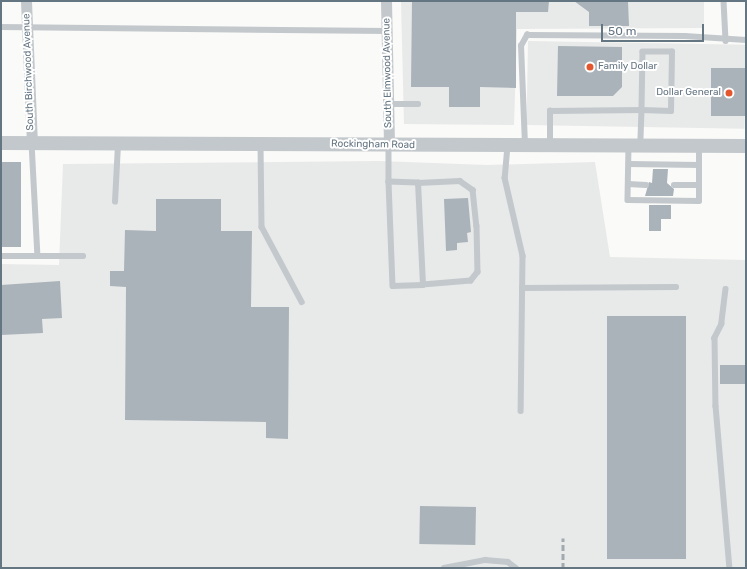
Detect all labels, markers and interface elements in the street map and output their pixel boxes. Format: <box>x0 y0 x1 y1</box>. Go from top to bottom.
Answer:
street label: South Birchwood Avenue <box>21 13 37 131</box>
scale bar <box>603 16 706 42</box>
street label: South Elmwood Avenue <box>381 18 395 128</box>
text: 50 m <box>608 24 636 38</box>
place label: Family Dollar <box>598 61 658 73</box>
marker: Family Dollar <box>585 62 595 72</box>
place label: Dollar General <box>656 87 721 99</box>
marker: Dollar General <box>724 88 734 98</box>
street label: Rockingham Road <box>331 138 415 152</box>

